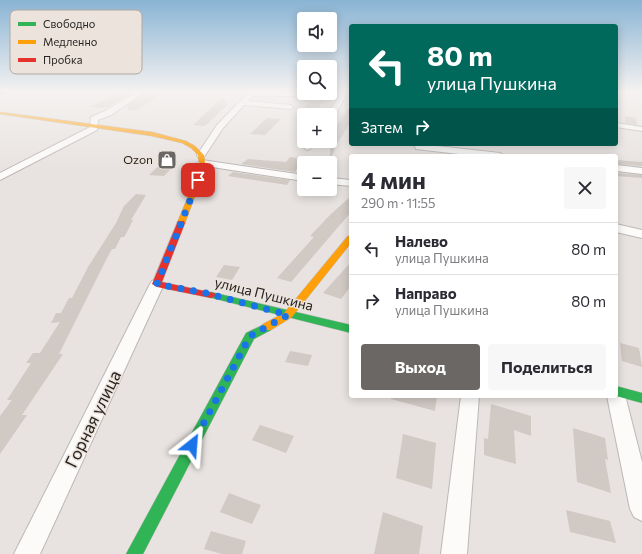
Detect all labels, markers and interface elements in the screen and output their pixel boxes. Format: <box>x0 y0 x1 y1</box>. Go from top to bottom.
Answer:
legend <box>10 10 142 74</box>
map controls <box>297 12 337 196</box>
button: sound <box>297 12 337 52</box>
text: Свободно <box>43 17 96 30</box>
text: Медленно <box>43 35 98 48</box>
text: 80 m <box>427 38 493 72</box>
icon: left <box>361 40 413 92</box>
text: Пробка <box>43 53 82 66</box>
button: search <box>297 60 337 100</box>
text: улица Пушкина <box>427 72 557 94</box>
button: + <box>297 108 337 148</box>
icon: right <box>411 116 433 138</box>
text: Затем <box>361 118 403 136</box>
shop icon: Ozon <box>156 149 178 171</box>
place label: Ozon <box>123 152 153 166</box>
button: − <box>297 156 337 196</box>
pin <box>181 163 215 197</box>
text: 4 мин <box>361 165 426 194</box>
button: close <box>564 167 606 209</box>
icon: arrive <box>187 169 209 191</box>
text: 290 m · 11:55 <box>361 195 436 211</box>
text: Налево <box>395 232 448 250</box>
icon: left <box>361 238 383 260</box>
text: 80 m <box>571 240 606 258</box>
text: улица Пушкина <box>395 250 489 266</box>
street label: улица Пушкина <box>213 273 315 314</box>
text: Направо <box>395 284 457 302</box>
icon: right <box>361 290 383 312</box>
text: 80 m <box>571 292 606 310</box>
text: улица Пушкина <box>395 302 489 318</box>
button: Выход <box>361 344 480 390</box>
button: Поделиться <box>488 344 606 390</box>
street label: Горная улица <box>60 367 125 471</box>
position arrow <box>171 424 213 466</box>

